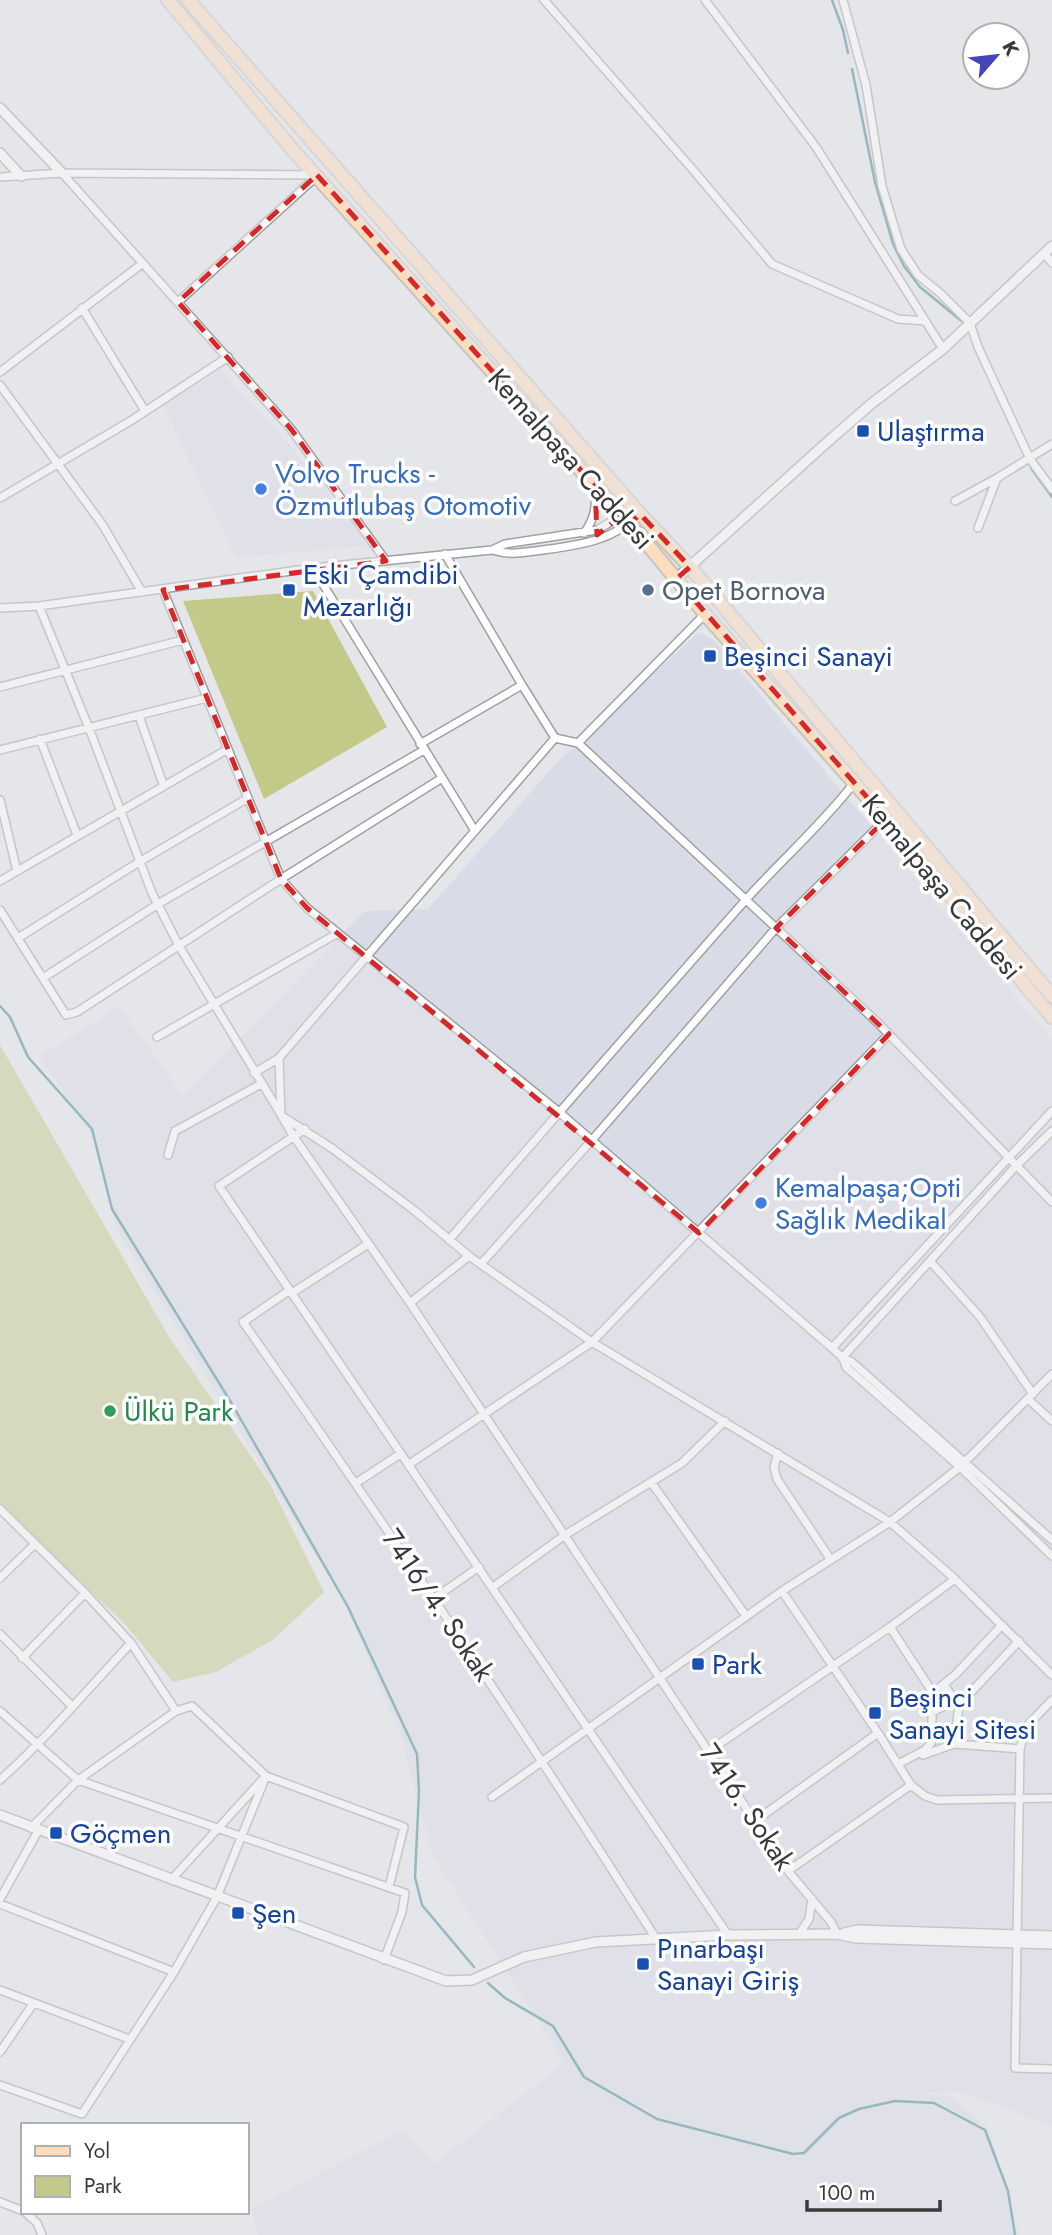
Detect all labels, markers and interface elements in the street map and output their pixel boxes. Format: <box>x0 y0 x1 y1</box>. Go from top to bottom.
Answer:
north arrow <box>961 21 1031 91</box>
text: K <box>996 36 1026 61</box>
street label: Kemalpaşa Caddesi <box>478 359 664 559</box>
place label: Ulaştırma <box>877 411 985 452</box>
marker: Ulaştırma <box>855 423 871 439</box>
place label: Volvo Trucks - Özmutlubaş Otomotiv <box>275 453 532 526</box>
marker: Volvo Trucks - Özmutlubaş Otomotiv <box>253 481 269 497</box>
place label: Eski Çamdibi Mezarlığı <box>303 554 459 627</box>
place label: Opet Bornova <box>662 570 826 611</box>
marker: Eski Çamdibi Mezarlığı <box>281 582 297 598</box>
marker: Opet Bornova <box>640 582 656 598</box>
place label: Beşinci Sanayi <box>724 636 893 677</box>
marker: Beşinci Sanayi <box>702 648 718 664</box>
street label: Kemalpaşa Caddesi <box>852 785 1032 989</box>
place label: Kemalpaşa;Opti Sağlık Medikal <box>775 1167 962 1240</box>
marker: Kemalpaşa;Opti Sağlık Medikal <box>753 1195 769 1211</box>
place label: Ülkü Park <box>124 1391 234 1432</box>
marker: Ülkü Park <box>102 1403 118 1419</box>
street label: 7416/4. Sokak <box>372 1521 505 1690</box>
place label: Park <box>712 1644 763 1685</box>
marker: Park <box>690 1656 706 1672</box>
place label: Beşinci Sanayi Sitesi <box>889 1677 1036 1750</box>
marker: Beşinci Sanayi Sitesi <box>867 1705 883 1721</box>
street label: 7416. Sokak <box>689 1735 805 1879</box>
place label: Göçmen <box>70 1813 171 1854</box>
marker: Göçmen <box>48 1825 64 1841</box>
place label: Şen <box>252 1893 296 1934</box>
marker: Şen <box>230 1905 246 1921</box>
place label: Pınarbaşı Sanayi Giriş <box>657 1928 799 2001</box>
marker: Pınarbaşı Sanayi Giriş <box>635 1956 651 1972</box>
legend <box>21 2123 248 2214</box>
text: Yol <box>84 2136 110 2166</box>
scale bar <box>807 2168 940 2212</box>
text: Park <box>84 2171 122 2201</box>
text: 100 m <box>818 2178 875 2208</box>

